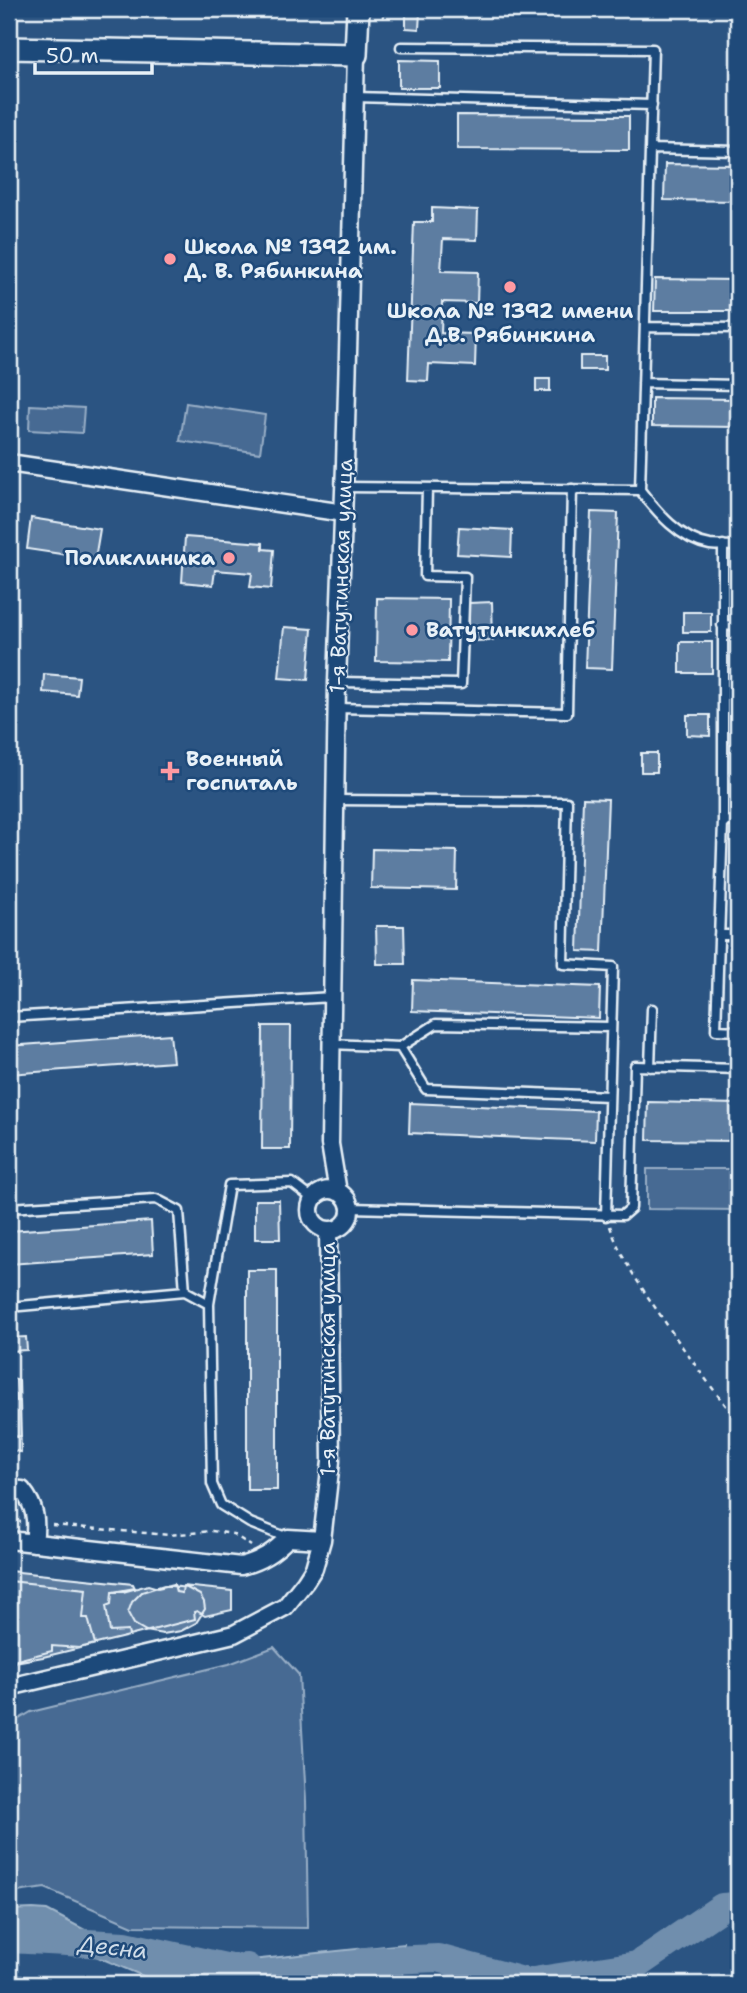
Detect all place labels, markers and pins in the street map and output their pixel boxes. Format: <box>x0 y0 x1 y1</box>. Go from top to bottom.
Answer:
place label: Школа № 1392 им. Д. В. Рябинкина <box>184 233 397 285</box>
marker: Школа № 1392 им. Д. В. Рябинкина <box>162 251 178 267</box>
marker: Школа № 1392 имени Д.В. Рябинкина <box>502 279 518 295</box>
place label: Школа № 1392 имени Д.В. Рябинкина <box>387 297 634 349</box>
place label: Поликлиника <box>64 544 216 572</box>
marker: Поликлиника <box>221 550 237 566</box>
place label: Ватутинкихлеб <box>426 616 595 644</box>
marker: Ватутинкихлеб <box>404 622 420 638</box>
place label: Военный госпиталь <box>186 745 298 797</box>
marker: Военный госпиталь <box>160 761 180 781</box>

